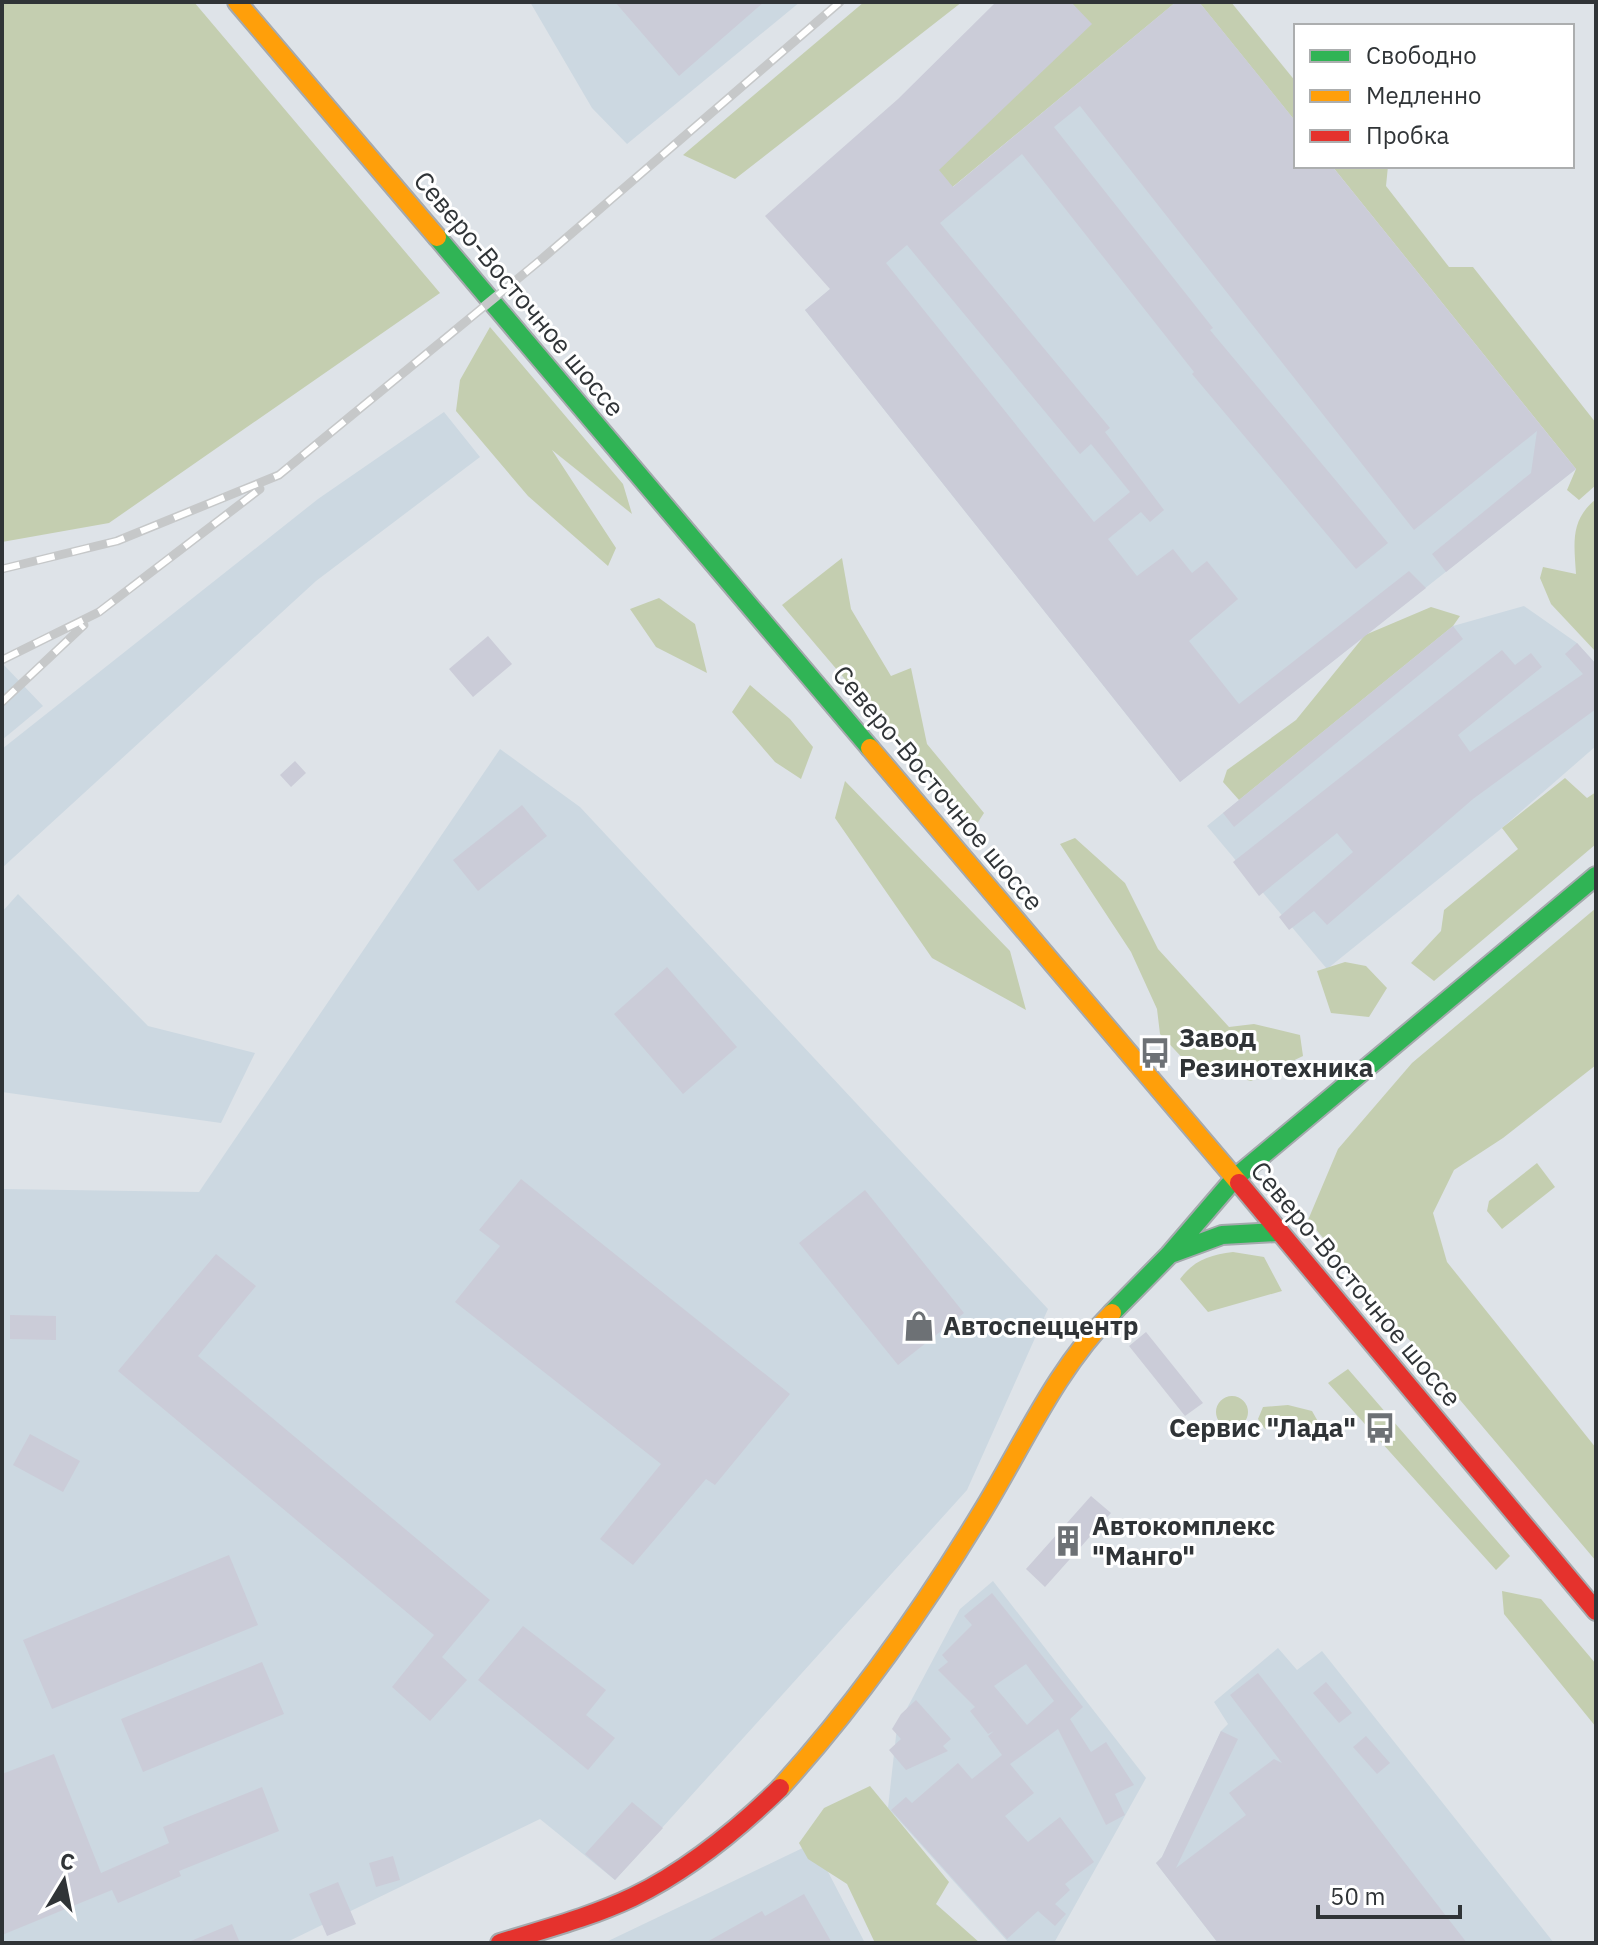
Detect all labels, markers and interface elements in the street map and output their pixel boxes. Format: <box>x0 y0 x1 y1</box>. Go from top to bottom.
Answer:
legend <box>1294 24 1574 168</box>
text: Свободно <box>1366 39 1477 71</box>
text: Медленно <box>1366 79 1482 111</box>
text: Пробка <box>1366 119 1450 151</box>
street label: Северо-Восточное шоссе <box>407 164 633 423</box>
street label: Северо-Восточное шоссе <box>826 658 1052 917</box>
place label: Завод Резинотехника <box>1179 1020 1374 1084</box>
bus stop icon: Завод Резинотехника <box>1138 1036 1172 1070</box>
street label: Северо-Восточное шоссе <box>1244 1154 1470 1413</box>
place label: Автоспеццентр <box>943 1308 1139 1342</box>
shop icon: Автоспеццентр <box>902 1309 936 1343</box>
place label: Сервис "Лада" <box>1169 1410 1356 1444</box>
bus stop icon: Сервис "Лада" <box>1363 1411 1397 1445</box>
place label: Автокомплекс "Манго" <box>1092 1508 1275 1572</box>
building icon: Автокомплекс "Манго" <box>1051 1524 1085 1558</box>
north arrow <box>24 1841 104 1921</box>
text: С <box>58 1845 77 1876</box>
scale bar <box>1318 1869 1460 1919</box>
text: 50 m <box>1330 1880 1385 1912</box>

